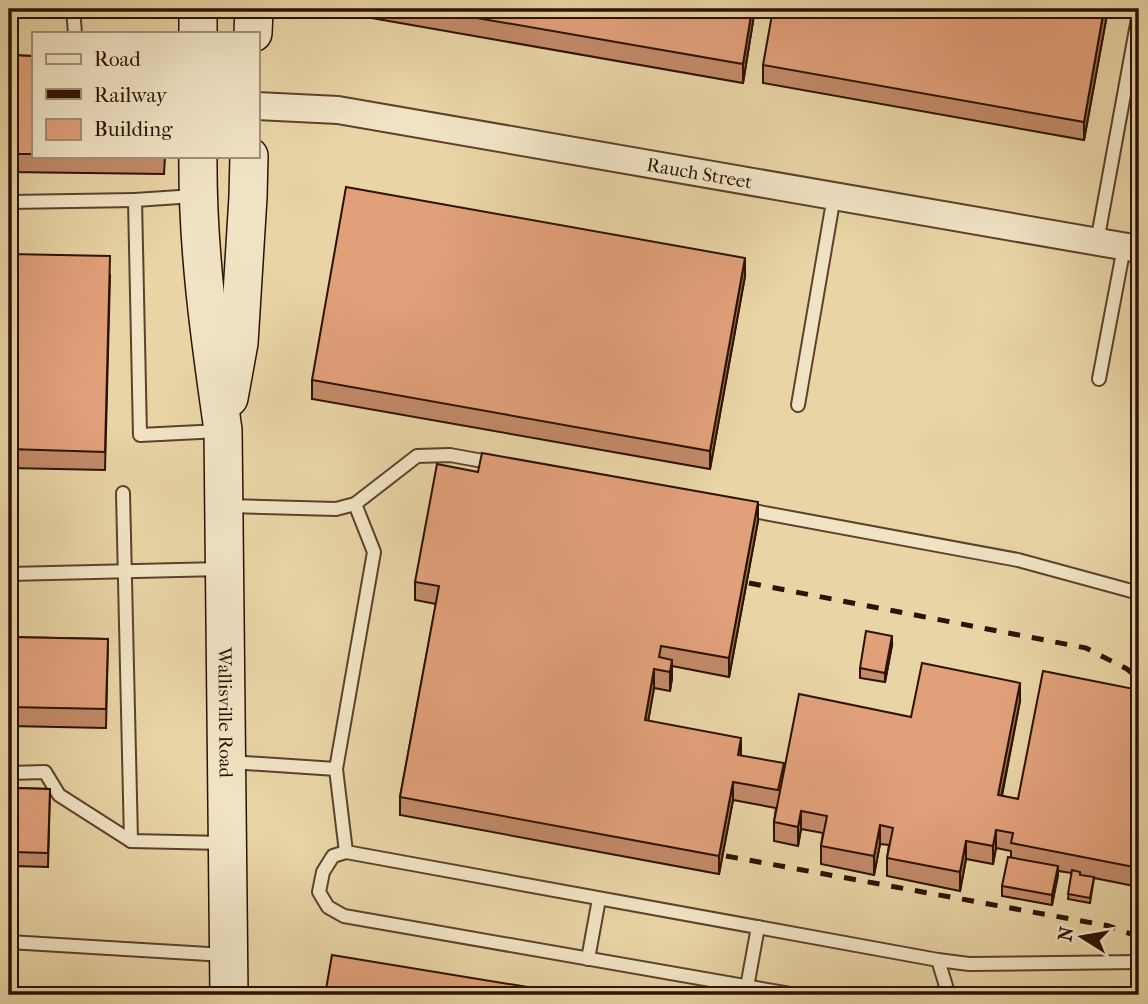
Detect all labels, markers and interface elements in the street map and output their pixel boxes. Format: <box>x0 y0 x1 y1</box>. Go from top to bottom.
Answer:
legend <box>32 32 259 158</box>
text: Road <box>94 47 141 71</box>
text: Railway <box>94 83 168 107</box>
text: Building <box>94 117 173 141</box>
street label: Rauch Street <box>645 154 754 194</box>
street label: Wallisville Road <box>213 646 237 779</box>
north arrow <box>1046 902 1116 972</box>
text: N <box>1054 924 1079 943</box>

